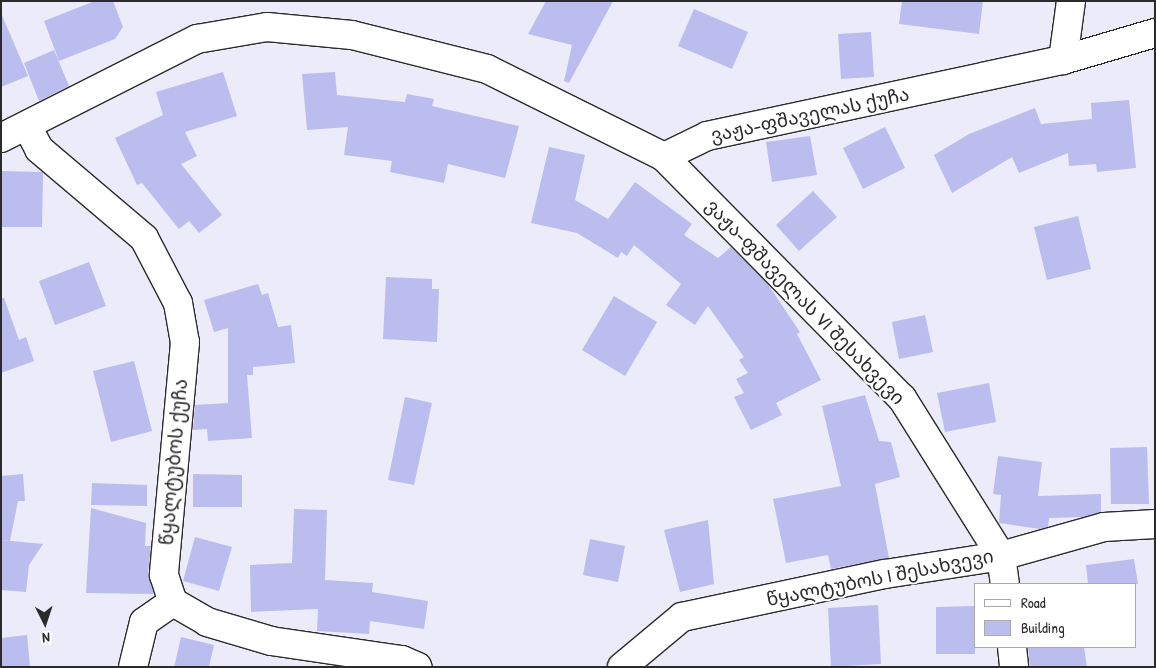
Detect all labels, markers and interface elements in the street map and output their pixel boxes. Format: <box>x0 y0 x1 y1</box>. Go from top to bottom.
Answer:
street label: ვაჟა-ფშაველას ქუჩა <box>709 83 911 147</box>
street label: ვაჟა-ფშაველას VI შესახვევი <box>701 195 909 409</box>
street label: წყალტუბოს ქუჩა <box>155 378 193 546</box>
street label: წყალტუბოს I შესახვევი <box>765 545 995 611</box>
legend <box>974 583 1136 648</box>
text: Road <box>1021 592 1046 613</box>
north arrow <box>20 598 70 648</box>
text: Building <box>1021 617 1065 638</box>
text: N <box>42 629 50 648</box>

